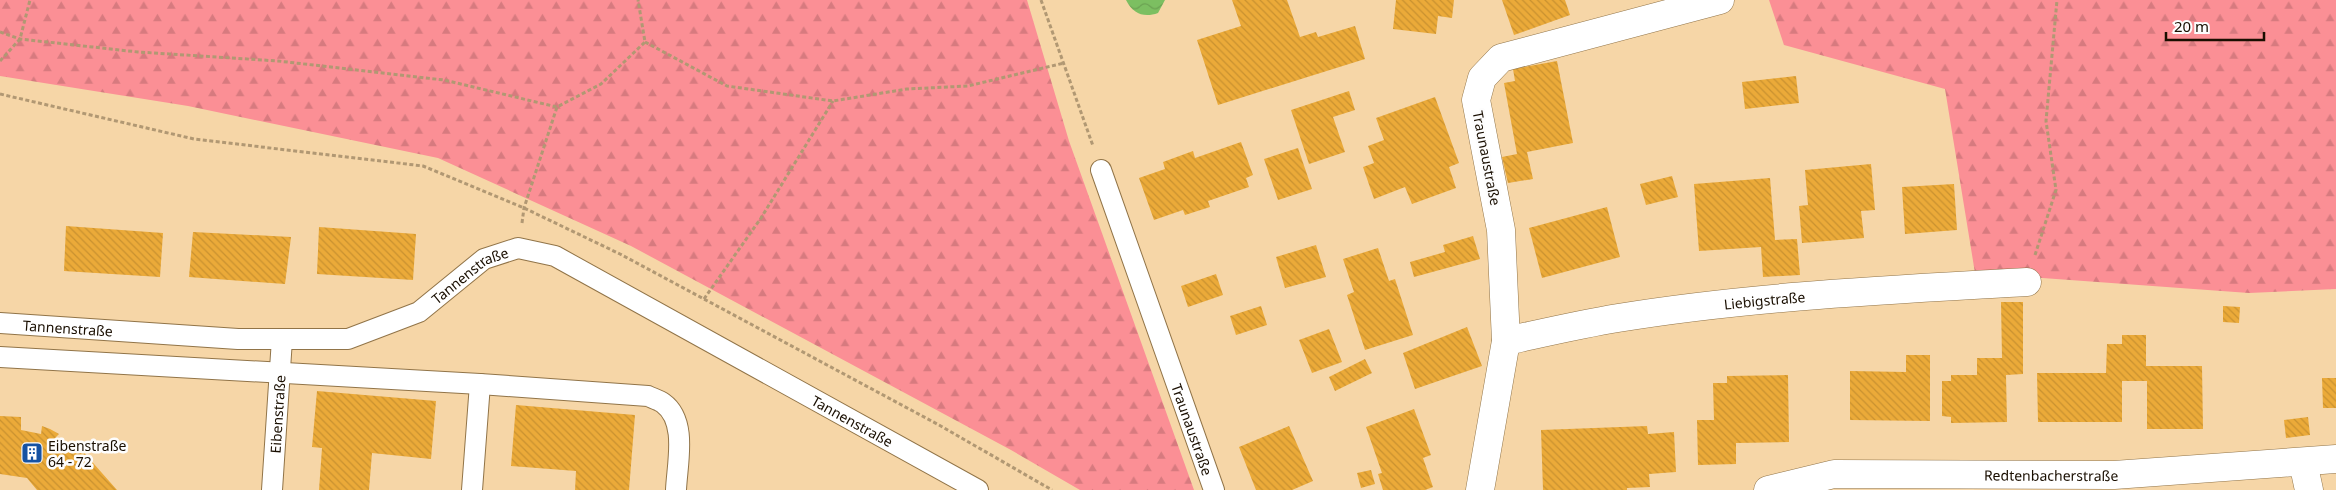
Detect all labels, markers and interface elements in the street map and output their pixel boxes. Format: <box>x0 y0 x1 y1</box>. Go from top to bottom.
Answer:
scale bar <box>2166 10 2264 42</box>
text: 20 m <box>2174 16 2209 36</box>
street label: Traunaustraße <box>1469 109 1506 207</box>
street label: Tannenstraße <box>427 242 511 308</box>
street label: Liebigstraße <box>1723 287 1806 313</box>
street label: Tannenstraße <box>22 315 114 340</box>
street label: Eibenstraße <box>265 374 289 454</box>
street label: Traunaustraße <box>1168 381 1218 478</box>
street label: Tannenstraße <box>808 390 897 451</box>
place label: Eibenstraße 64 - 72 <box>48 436 127 471</box>
building icon: Eibenstraße 64 - 72 <box>20 441 44 465</box>
street label: Redtenbacherstraße <box>1984 465 2119 485</box>

